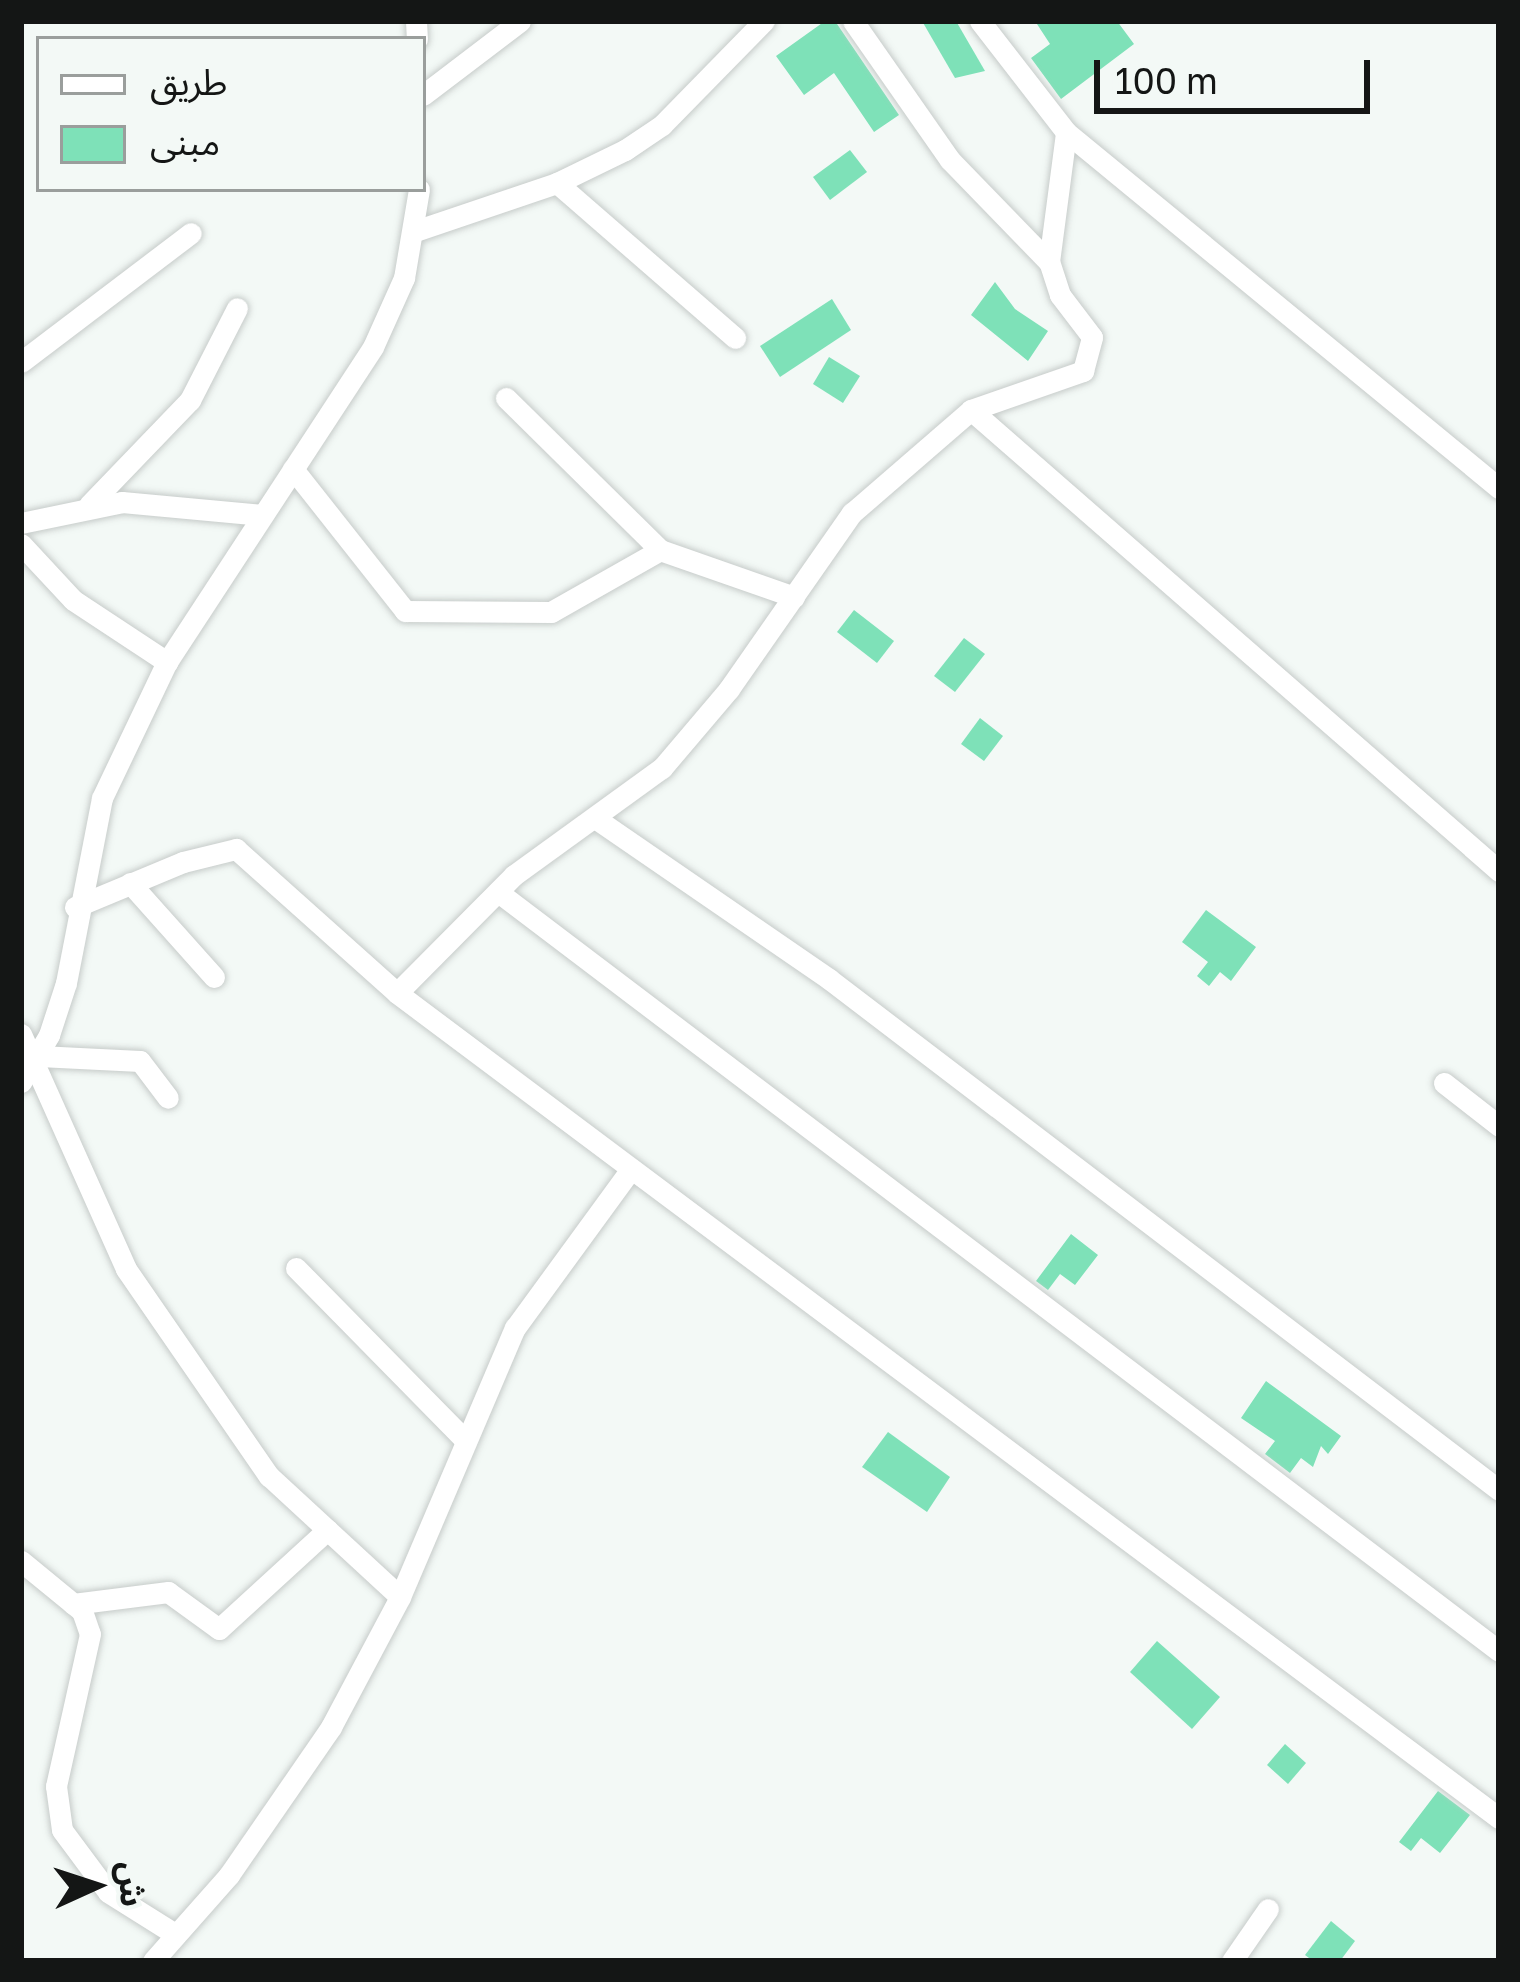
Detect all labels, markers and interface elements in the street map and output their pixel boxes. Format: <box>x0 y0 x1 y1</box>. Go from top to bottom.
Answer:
legend <box>36 36 426 192</box>
scale bar <box>1100 36 1376 110</box>
text: 100 m <box>1115 59 1218 102</box>
text: طريق <box>150 60 227 103</box>
text: مبنى <box>150 120 220 163</box>
north arrow <box>36 1826 156 1946</box>
text: ش <box>112 1860 153 1908</box>

